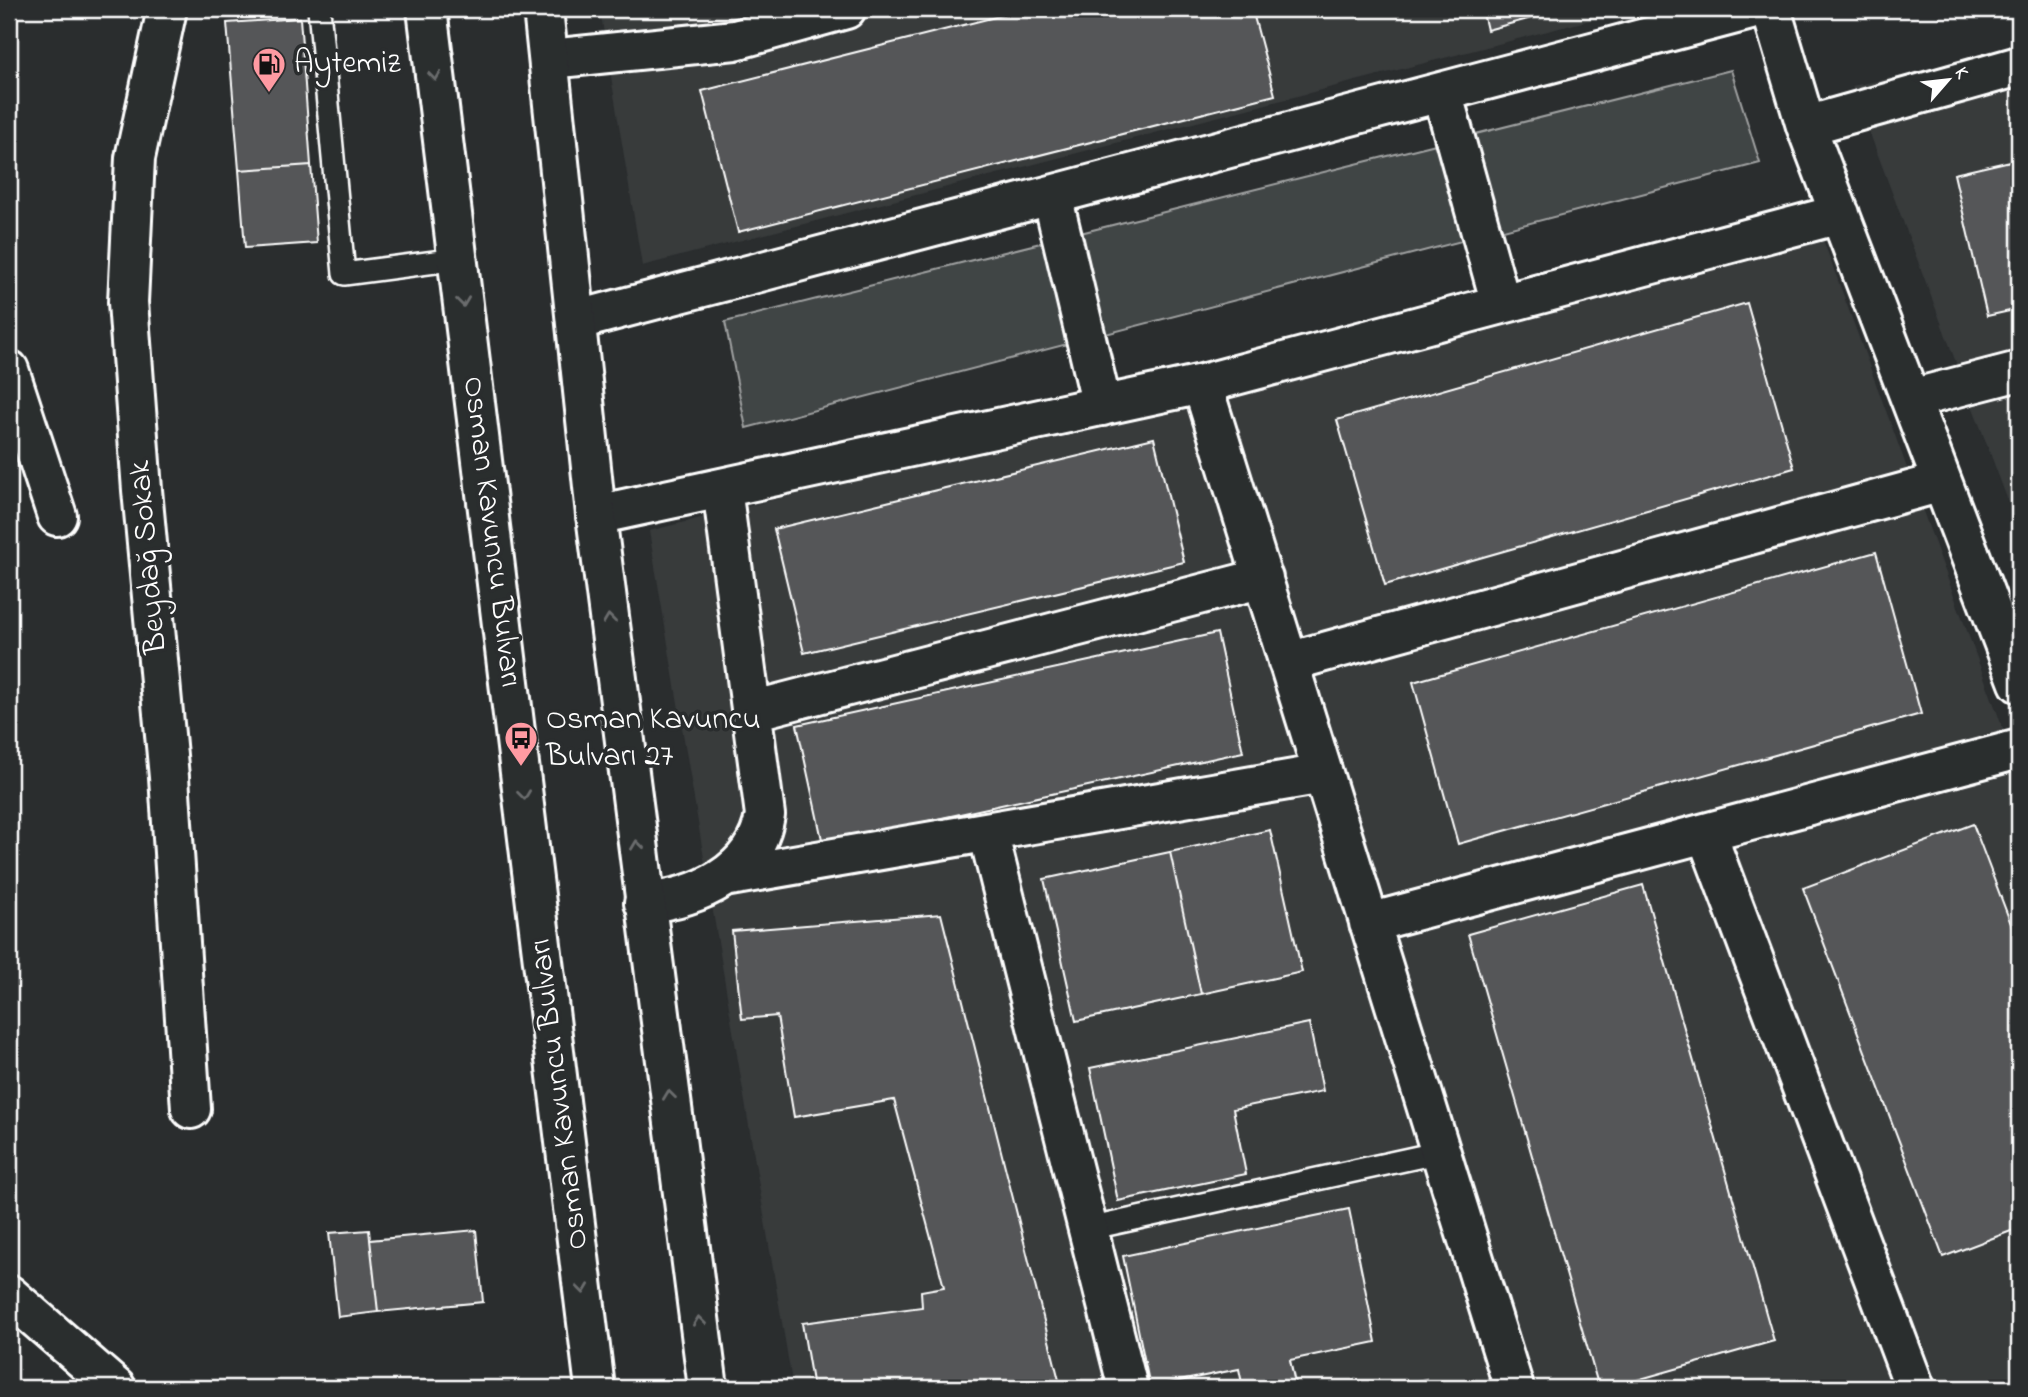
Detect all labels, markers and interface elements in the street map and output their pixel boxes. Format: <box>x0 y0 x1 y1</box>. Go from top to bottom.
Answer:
place label: Aytemiz <box>294 41 401 88</box>
fuel station icon: Aytemiz <box>250 45 288 94</box>
north arrow <box>1912 46 1982 116</box>
text: K <box>1947 63 1975 84</box>
one-way arrow <box>427 71 442 82</box>
one-way arrow <box>455 296 470 308</box>
street label: Osman Kavuncu Bulvarı <box>449 374 533 690</box>
street label: Beydağ Sokak <box>117 457 182 657</box>
one-way arrow <box>602 613 617 625</box>
place label: Osman Kavuncu Bulvarı 27 <box>545 697 761 781</box>
bus stop icon: Osman Kavuncu Bulvarı 27 <box>502 719 540 768</box>
one-way arrow <box>516 790 531 801</box>
one-way arrow <box>630 839 645 851</box>
street label: Osman Kavuncu Bulvarı <box>518 936 602 1252</box>
one-way arrow <box>662 1089 677 1101</box>
one-way arrow <box>575 1284 590 1295</box>
one-way arrow <box>691 1315 706 1326</box>

